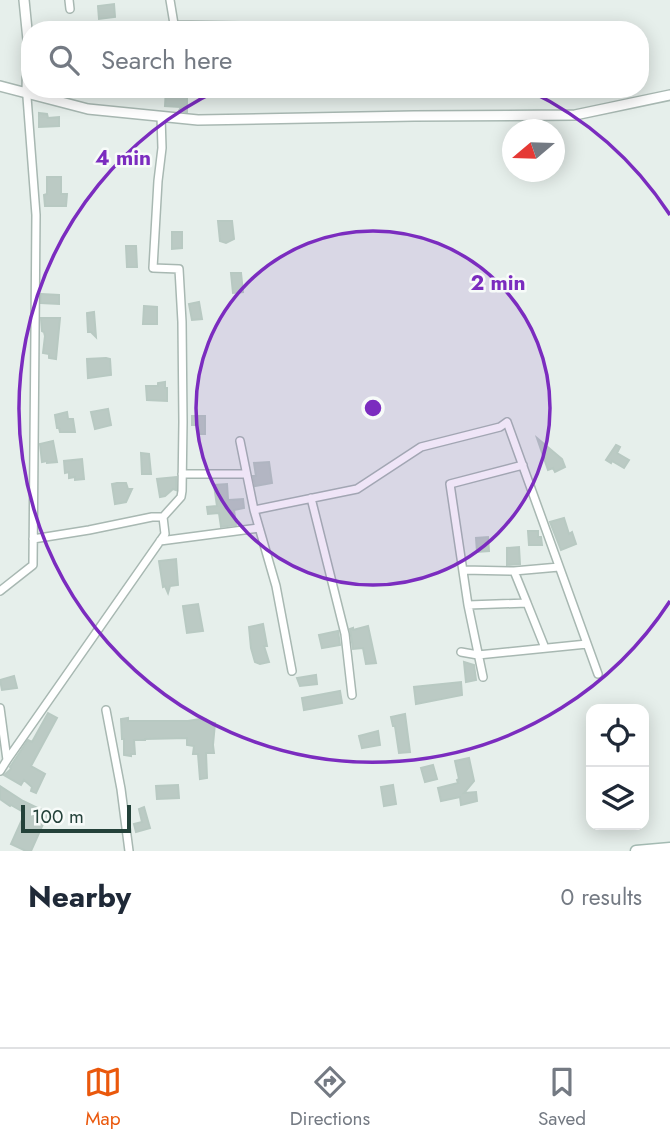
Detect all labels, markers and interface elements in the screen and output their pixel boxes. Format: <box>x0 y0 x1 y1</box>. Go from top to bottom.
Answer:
search box <box>21 21 649 98</box>
icon: search <box>45 41 83 79</box>
text: Search here <box>101 41 233 79</box>
north arrow <box>502 119 565 182</box>
text: 4 min <box>95 143 151 173</box>
text: 2 min <box>470 268 526 298</box>
centre of rings <box>361 396 385 420</box>
map controls <box>586 704 649 830</box>
button: locate <box>586 704 649 767</box>
button: layers <box>586 767 649 830</box>
scale bar <box>21 802 131 834</box>
text: 100 m <box>32 803 84 830</box>
text: Nearby <box>28 875 131 918</box>
text: 0 results <box>560 880 642 914</box>
tab: Map <box>84 1063 122 1132</box>
tab: Directions <box>290 1063 370 1132</box>
tab: Saved <box>538 1063 586 1132</box>

